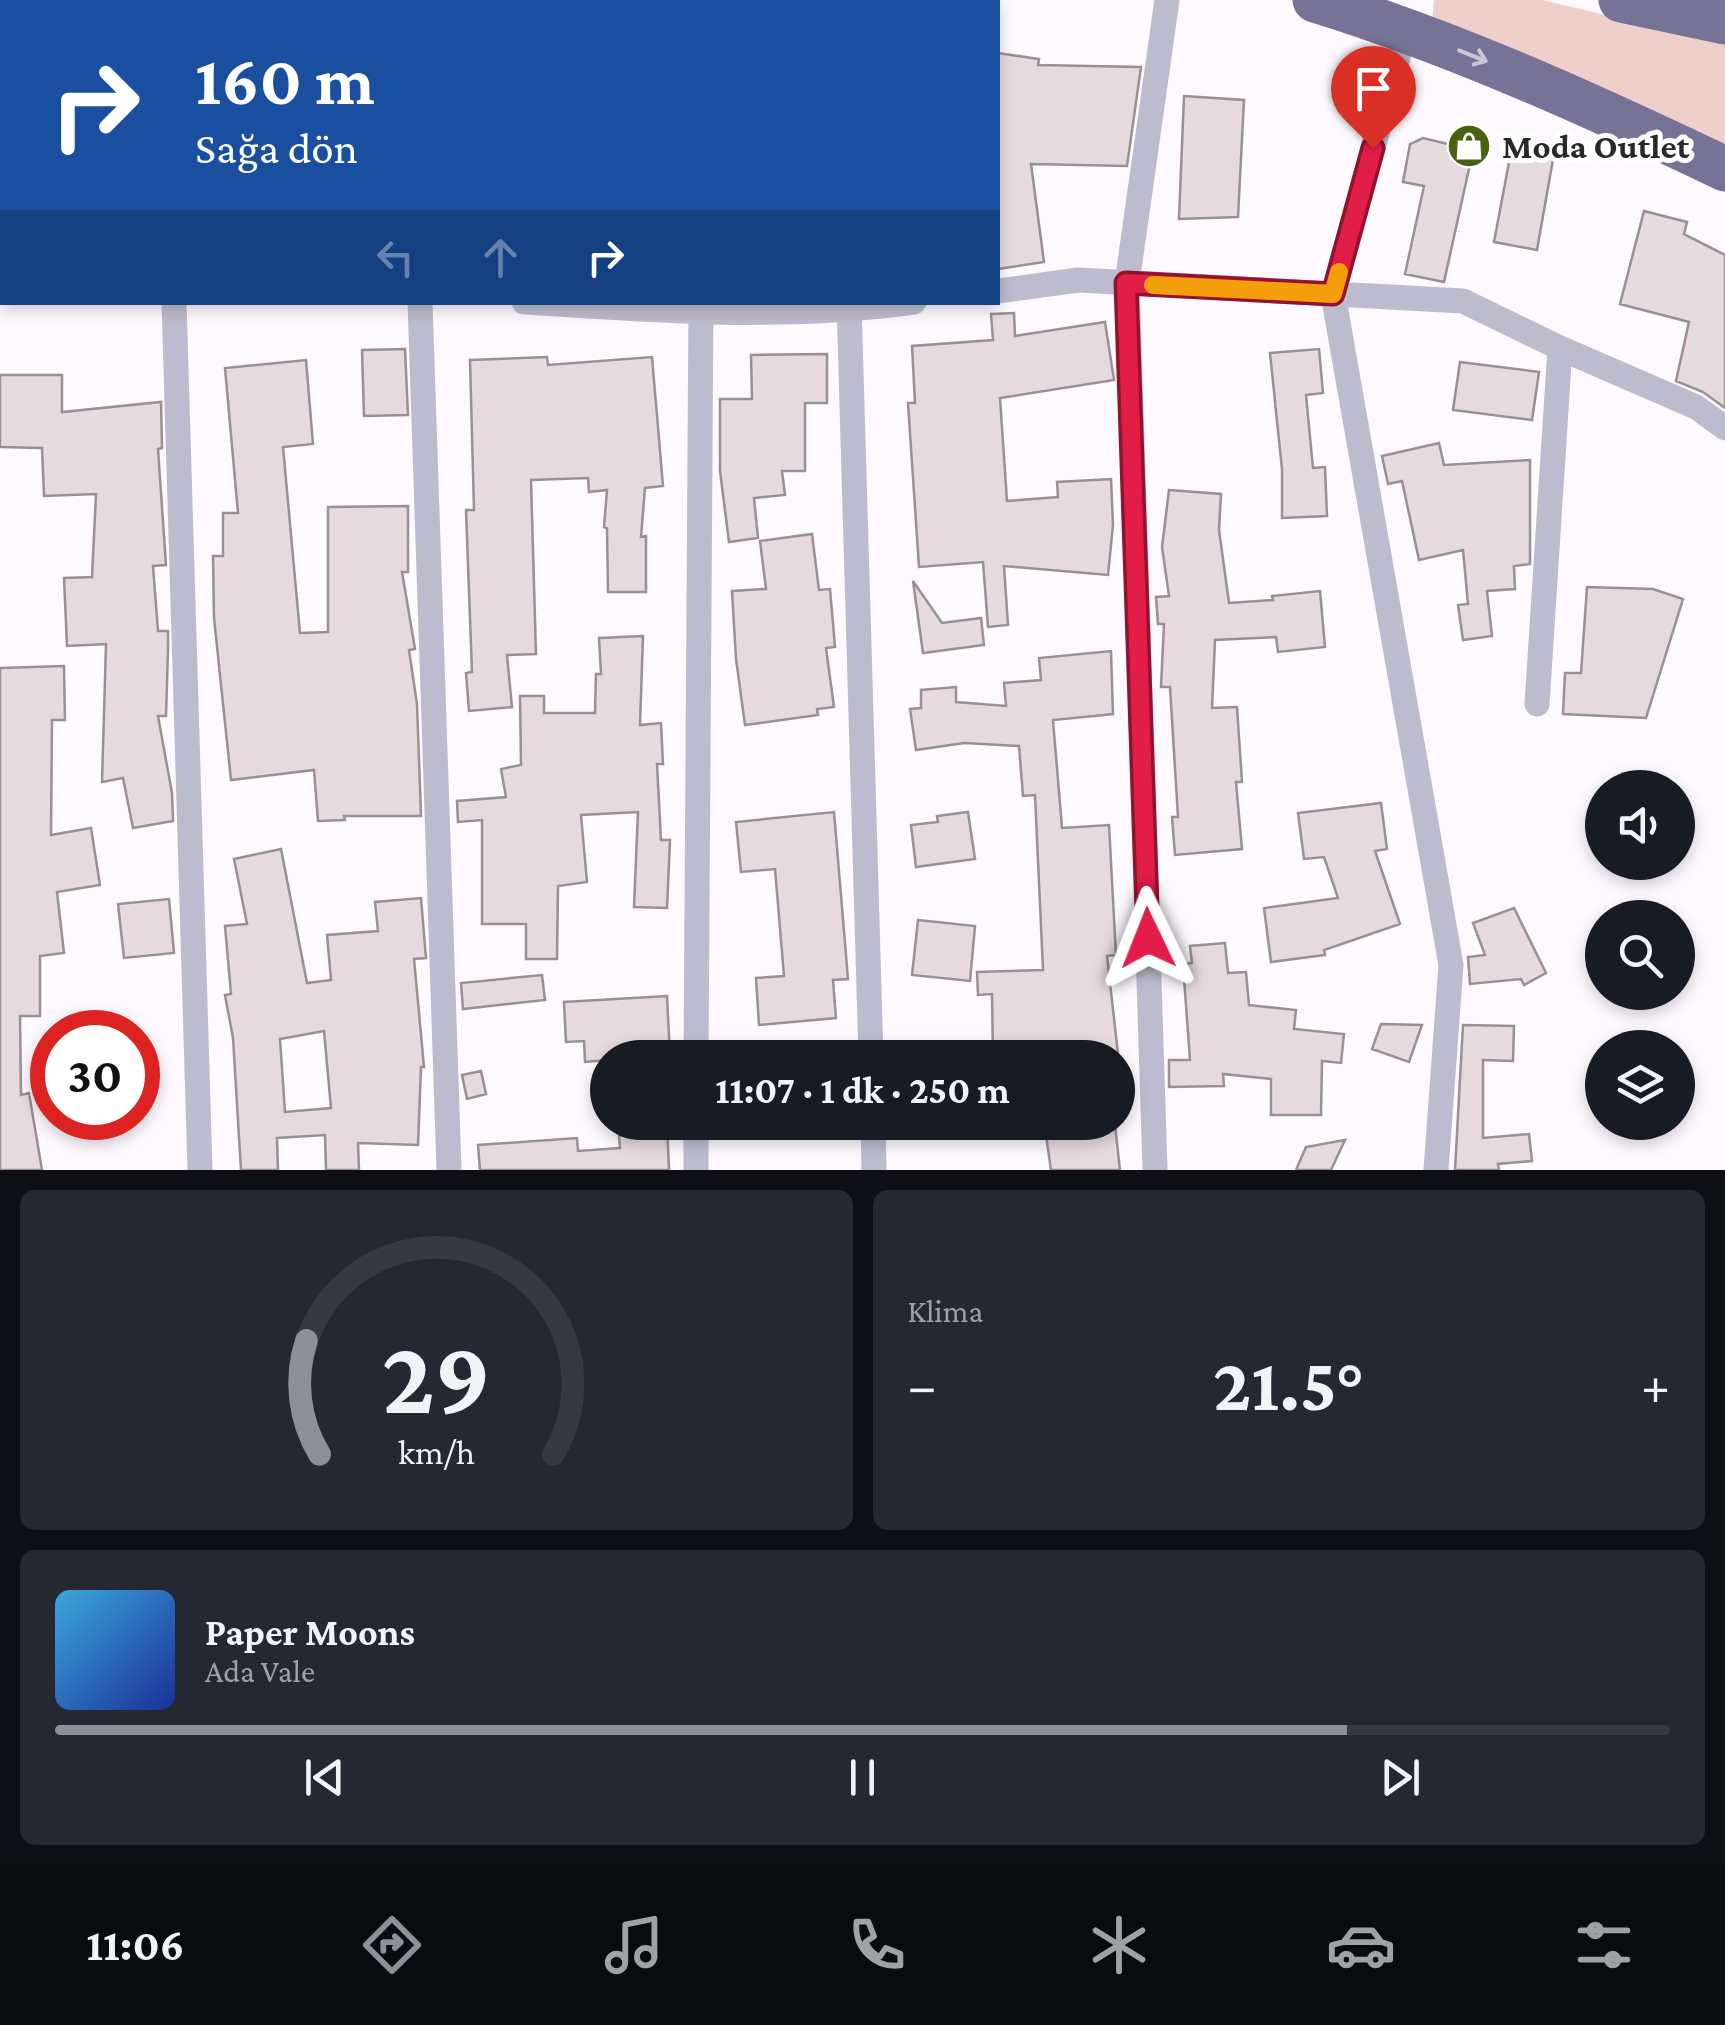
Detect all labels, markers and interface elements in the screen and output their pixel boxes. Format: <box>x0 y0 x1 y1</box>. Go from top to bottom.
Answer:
icon: right <box>30 40 160 170</box>
text: 160 m <box>195 41 375 119</box>
pin <box>1331 46 1416 149</box>
one-way arrow <box>1457 48 1488 66</box>
icon: arrive <box>1346 61 1401 116</box>
text: Sağa dön <box>195 123 358 173</box>
shop icon: Moda Outlet <box>1446 123 1492 169</box>
place label: Moda Outlet <box>1502 127 1690 166</box>
icon: left <box>368 230 423 285</box>
icon: ahead <box>473 230 528 285</box>
icon: right <box>578 230 633 285</box>
map controls <box>1585 770 1695 1140</box>
button: sound <box>1585 770 1695 880</box>
position arrow <box>1096 886 1200 990</box>
button: search <box>1585 900 1695 1010</box>
speed limit sign: 30 <box>30 1010 160 1140</box>
button: layers <box>1585 1030 1695 1140</box>
text: 11:07 · 1 dk · 250 m <box>715 1069 1010 1111</box>
text: Klima <box>908 1293 983 1329</box>
text: 29 <box>382 1319 491 1434</box>
text: 21.5° <box>1213 1343 1364 1426</box>
text: − <box>908 1355 937 1416</box>
text: + <box>1641 1355 1670 1416</box>
text: km/h <box>398 1432 475 1472</box>
text: Paper Moons <box>205 1611 415 1653</box>
text: Ada Vale <box>205 1653 315 1689</box>
icon: previous <box>297 1750 352 1805</box>
icon: pause <box>835 1750 890 1805</box>
icon: next <box>1373 1750 1428 1805</box>
icon: directions <box>357 1910 427 1980</box>
icon: music <box>599 1910 669 1980</box>
icon: phone <box>842 1910 912 1980</box>
icon: climate <box>1084 1910 1154 1980</box>
icon: car <box>1326 1910 1396 1980</box>
icon: filters <box>1569 1910 1639 1980</box>
text: 11:06 <box>86 1920 184 1970</box>

